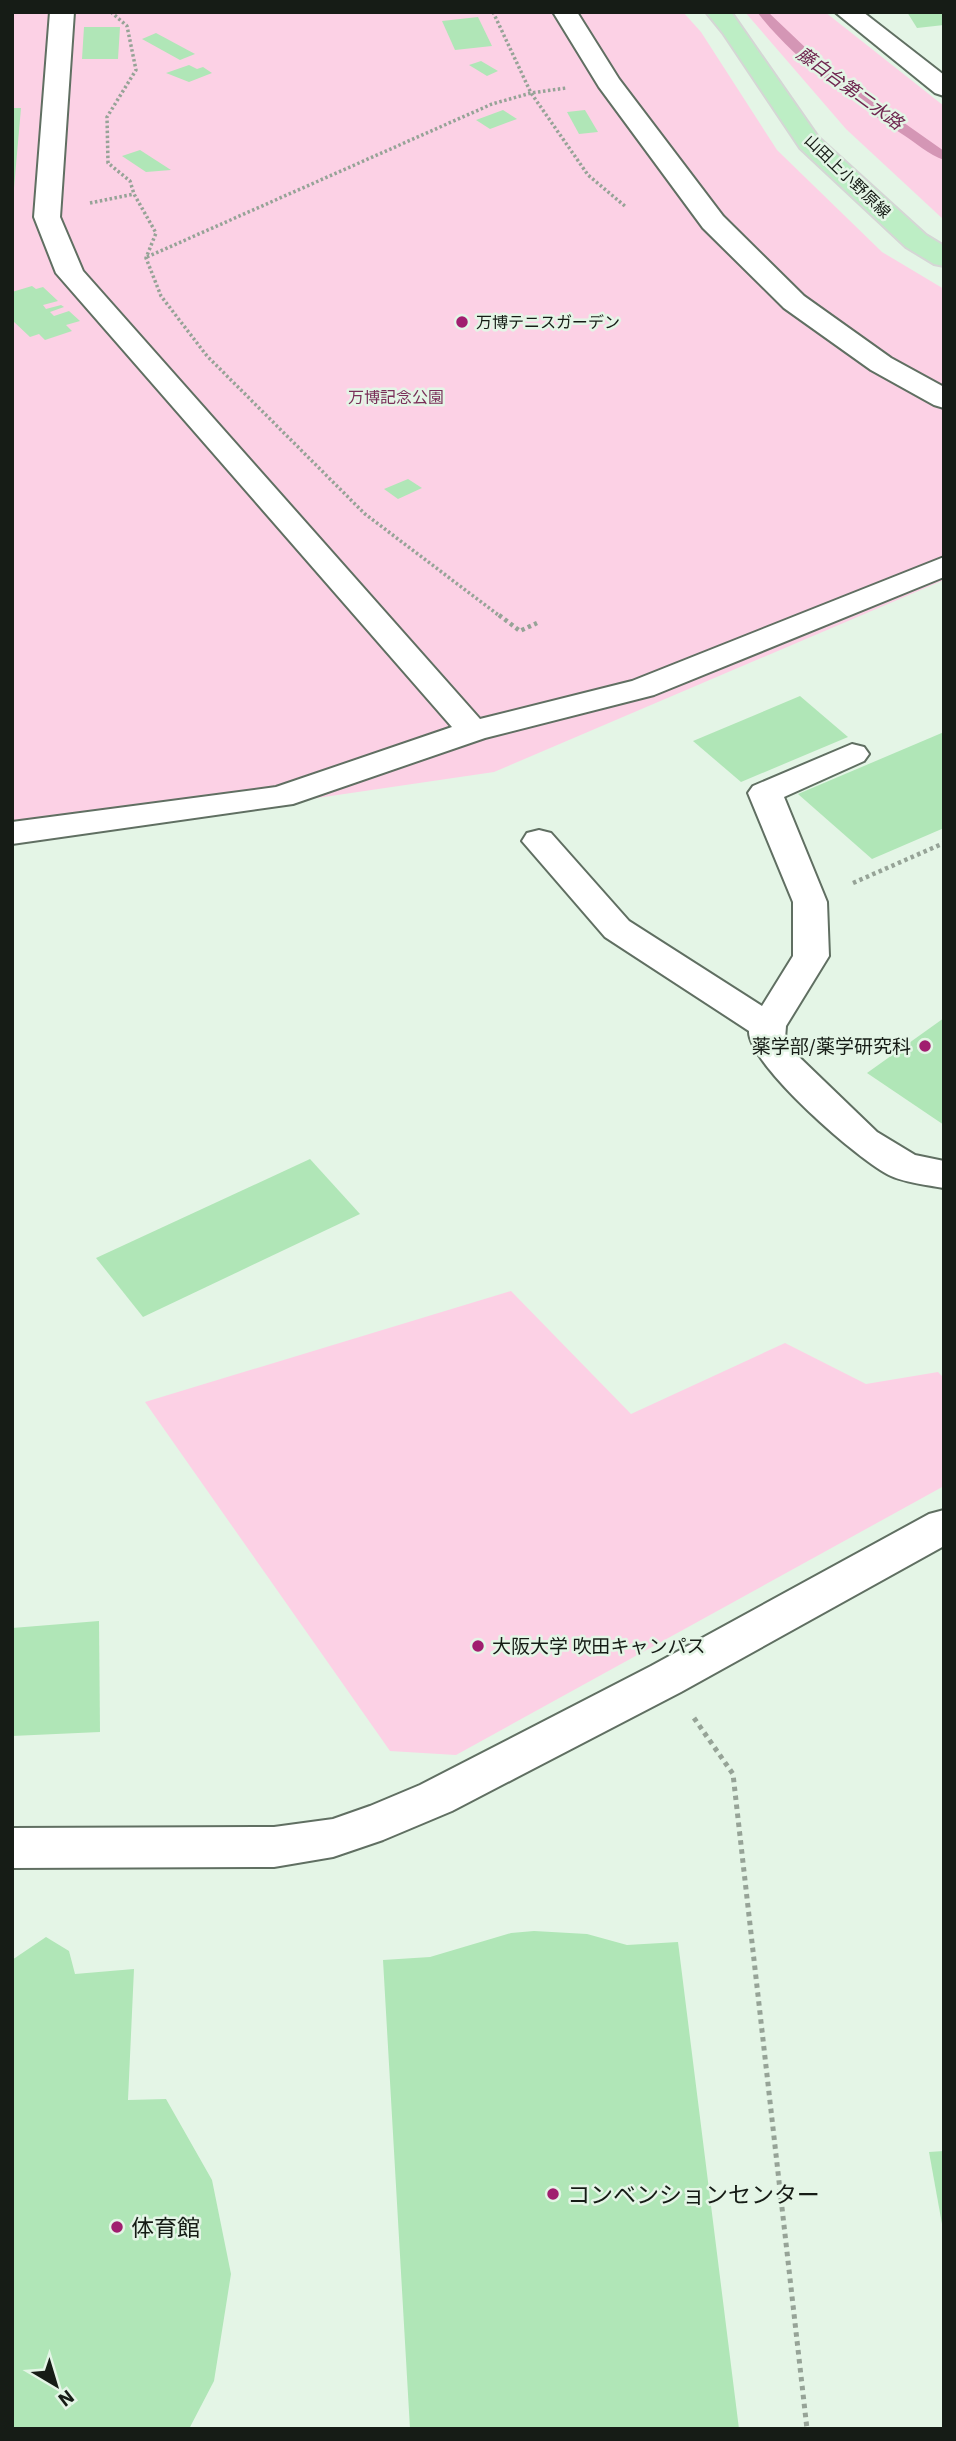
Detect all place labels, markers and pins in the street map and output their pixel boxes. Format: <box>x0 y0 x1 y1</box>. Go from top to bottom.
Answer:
place label: 万博テニスガーデン <box>476 312 620 332</box>
marker: 万博テニスガーデン <box>454 314 470 330</box>
place label: 薬学部/薬学研究科 <box>752 1034 911 1058</box>
marker: 薬学部/薬学研究科 <box>917 1038 933 1054</box>
place label: 大阪大学 吹田キャンパス <box>492 1634 706 1658</box>
marker: 大阪大学 吹田キャンパス <box>470 1638 486 1654</box>
place label: コンベンションセンター <box>567 2179 820 2209</box>
marker: コンベンションセンター <box>545 2186 561 2202</box>
place label: 体育館 <box>131 2212 200 2242</box>
marker: 体育館 <box>109 2219 125 2235</box>

